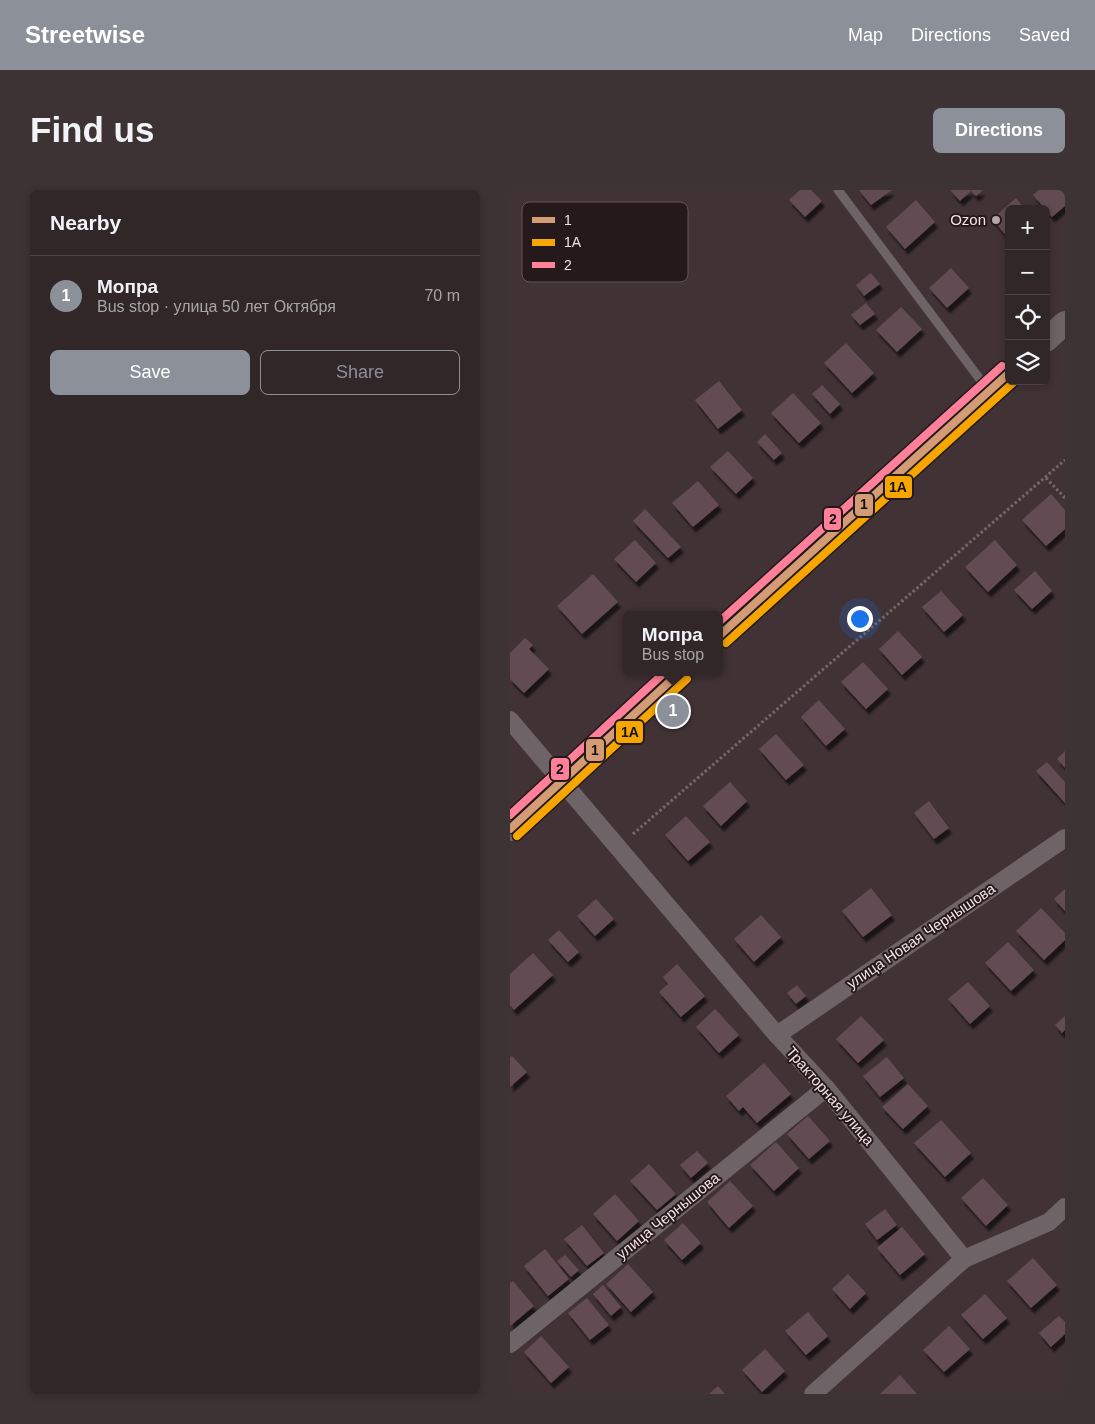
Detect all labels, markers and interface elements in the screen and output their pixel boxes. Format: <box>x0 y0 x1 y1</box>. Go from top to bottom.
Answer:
text: Streetwise <box>25 21 145 48</box>
text: Map <box>848 25 883 45</box>
text: Directions <box>911 25 991 45</box>
text: Saved <box>1019 25 1070 45</box>
button: Directions <box>933 108 1065 153</box>
text: Find us <box>30 110 154 149</box>
legend <box>522 202 688 282</box>
map controls <box>1005 205 1050 385</box>
button: + <box>1005 205 1050 250</box>
text: Nearby <box>50 211 121 234</box>
place label: Ozon <box>950 211 986 228</box>
text: 1 <box>564 212 572 228</box>
marker: Ozon <box>990 214 1002 226</box>
text: 1А <box>564 234 582 250</box>
button: − <box>1005 250 1050 295</box>
text: 2 <box>564 257 572 273</box>
text: Мопра <box>97 276 158 297</box>
text: 1 <box>62 287 70 304</box>
text: 70 m <box>424 287 460 304</box>
button: locate <box>1005 295 1050 340</box>
text: Bus stop · улица 50 лет Октября <box>97 298 336 315</box>
button: layers <box>1005 340 1050 385</box>
button: Save <box>50 350 250 395</box>
button: Share <box>260 350 460 395</box>
line badge: 1А <box>884 475 913 499</box>
text: 1А <box>889 479 907 495</box>
line badge: 1 <box>854 493 874 517</box>
text: 1 <box>860 496 868 512</box>
line badge: 2 <box>823 507 842 531</box>
text: 2 <box>829 511 837 527</box>
your location <box>847 606 873 632</box>
popup <box>623 611 723 676</box>
text: Мопра <box>642 624 703 645</box>
text: Bus stop <box>642 646 704 663</box>
pin: 1 <box>657 692 689 730</box>
line badge: 1А <box>615 720 644 744</box>
text: 1А <box>621 724 639 740</box>
line badge: 1 <box>585 738 605 762</box>
text: 1 <box>591 742 599 758</box>
line badge: 2 <box>550 757 570 781</box>
text: 2 <box>556 761 564 777</box>
street label: улица Новая Чернышова <box>843 879 999 992</box>
street label: Тракторная улица <box>783 1043 878 1149</box>
street label: улица Чернышова <box>613 1168 723 1262</box>

